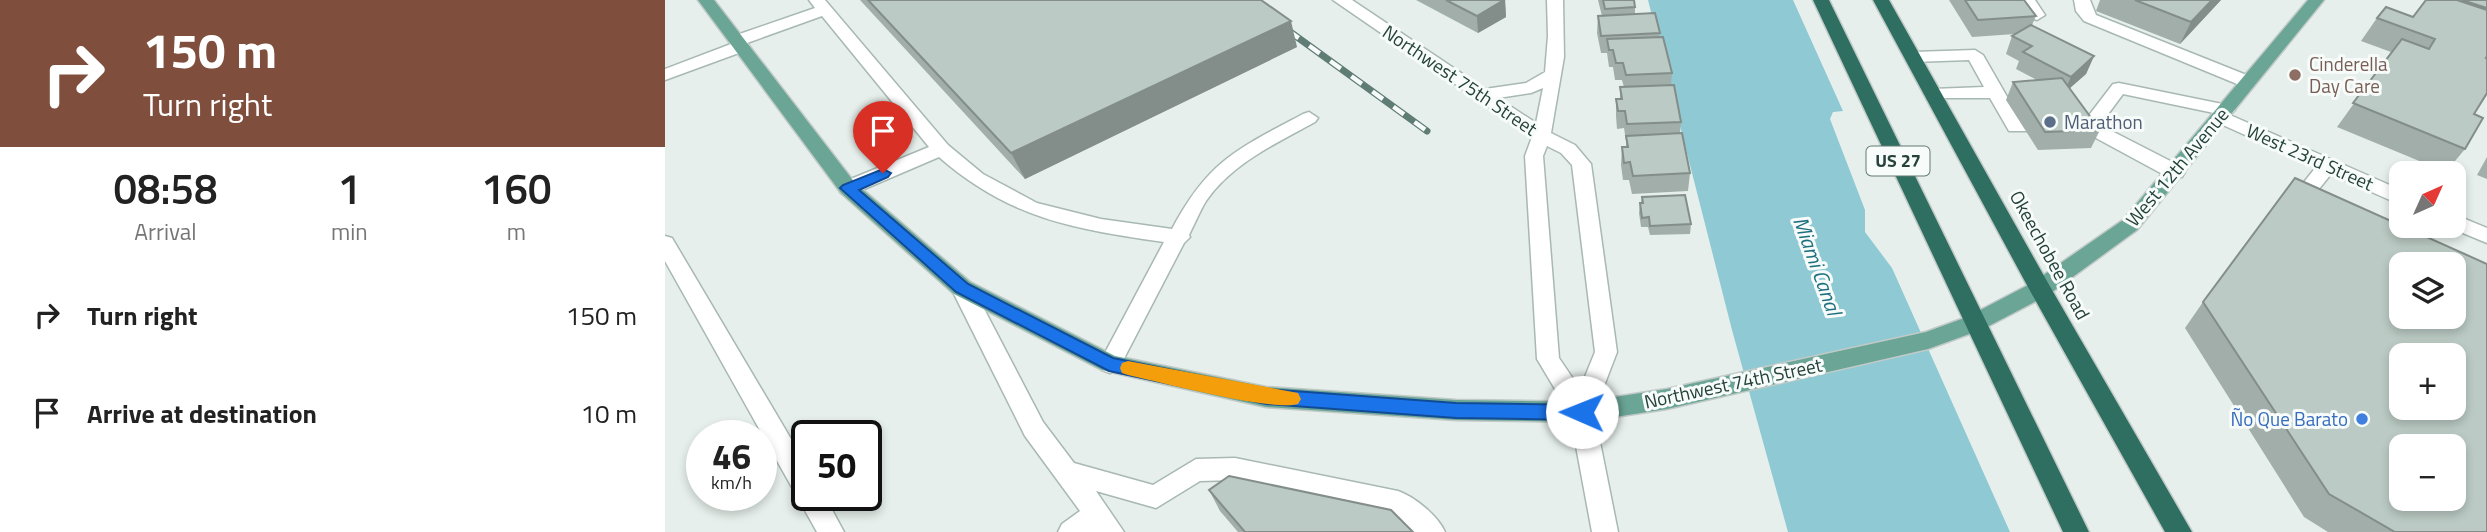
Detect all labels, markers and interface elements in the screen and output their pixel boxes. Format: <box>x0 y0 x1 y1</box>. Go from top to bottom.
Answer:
text: 150 m <box>143 12 277 87</box>
street label: Northwest 75th Street <box>1377 17 1544 142</box>
icon: right <box>28 28 119 119</box>
place label: Cinderella Day Care <box>2309 49 2388 100</box>
marker: Cinderella Day Care <box>2287 67 2303 83</box>
text: Turn right <box>143 80 272 128</box>
pin <box>853 101 913 173</box>
street label: West 12th Avenue <box>2118 101 2235 232</box>
place label: Marathon <box>2064 107 2143 136</box>
icon: arrive <box>864 112 902 150</box>
marker: Marathon <box>2042 114 2058 130</box>
street label: West 23rd Street <box>2242 116 2379 198</box>
road number: US 27 <box>1867 146 1929 176</box>
text: 08:58 <box>113 156 218 220</box>
text: 1 <box>338 156 361 220</box>
text: 160 <box>481 156 552 220</box>
north arrow <box>2389 161 2466 238</box>
map controls <box>2389 161 2466 511</box>
street label: Okeechobee Road <box>2003 185 2098 325</box>
water label: Miami Canal <box>1785 212 1851 322</box>
text: Arrival <box>134 214 197 249</box>
text: min <box>331 214 368 249</box>
text: m <box>507 214 526 249</box>
button: layers <box>2389 252 2466 329</box>
icon: right <box>28 296 66 334</box>
text: Turn right <box>87 296 198 335</box>
text: 150 m <box>566 296 637 335</box>
button: + <box>2389 343 2466 420</box>
street label: Northwest 74th Street <box>1641 349 1825 416</box>
position arrow <box>1545 375 1619 449</box>
icon: arrive <box>28 394 66 432</box>
text: Arrive at destination <box>87 394 317 433</box>
text: 10 m <box>580 394 637 433</box>
place label: Ño Que Barato <box>2231 404 2348 433</box>
marker: Ño Que Barato <box>2354 411 2370 427</box>
speed limit sign: 50 <box>791 420 882 511</box>
text: 46 <box>712 429 751 483</box>
button: − <box>2389 434 2466 511</box>
text: km/h <box>711 469 752 496</box>

